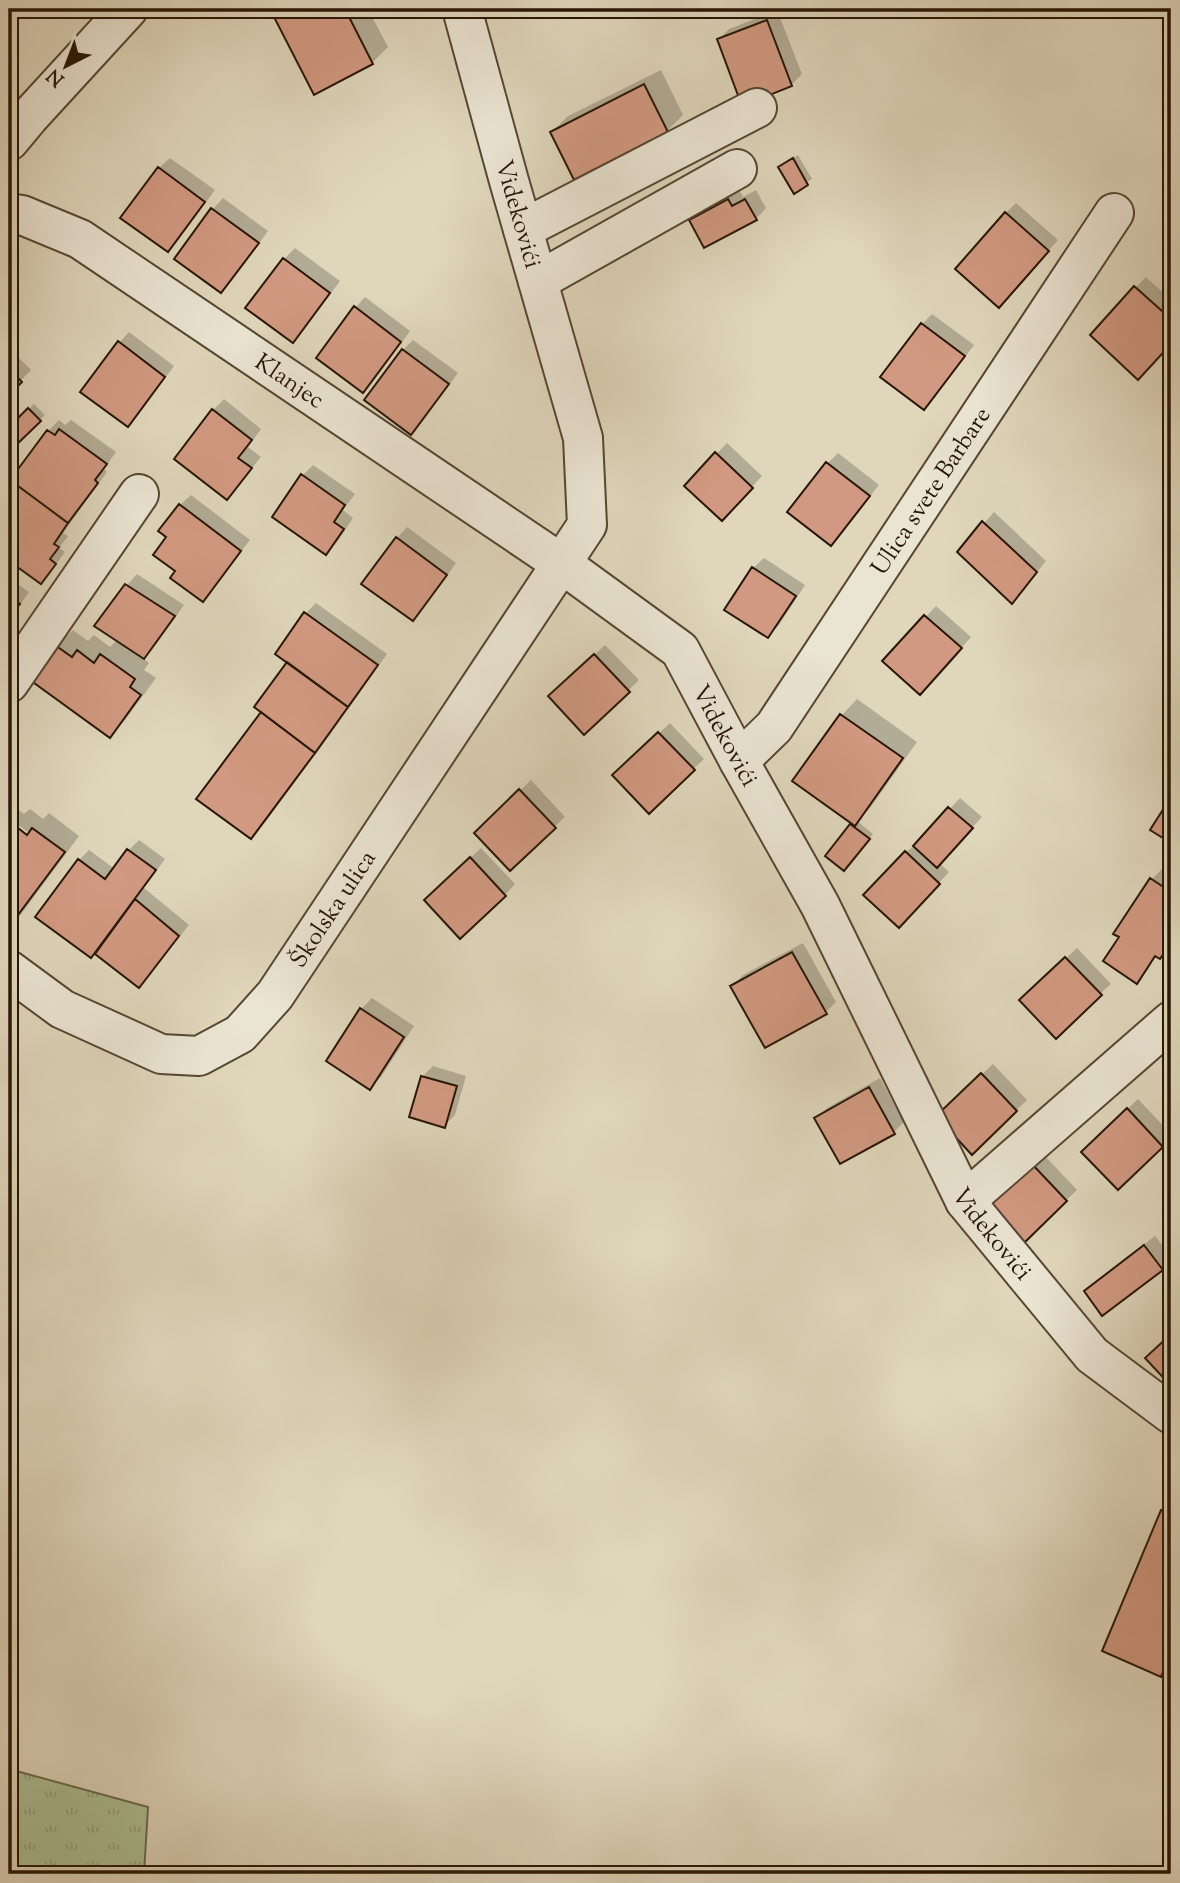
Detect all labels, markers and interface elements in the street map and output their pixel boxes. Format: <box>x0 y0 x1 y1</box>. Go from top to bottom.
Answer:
north arrow <box>32 32 102 102</box>
text: N <box>42 62 71 92</box>
street label: Videkovići <box>485 157 549 273</box>
street label: Klanjec <box>247 346 331 418</box>
street label: Ulica svete Barbare <box>864 401 1000 583</box>
street label: Videkovići <box>683 679 765 794</box>
street label: Školska ulica <box>282 844 385 975</box>
street label: Videkovići <box>942 1182 1039 1289</box>

